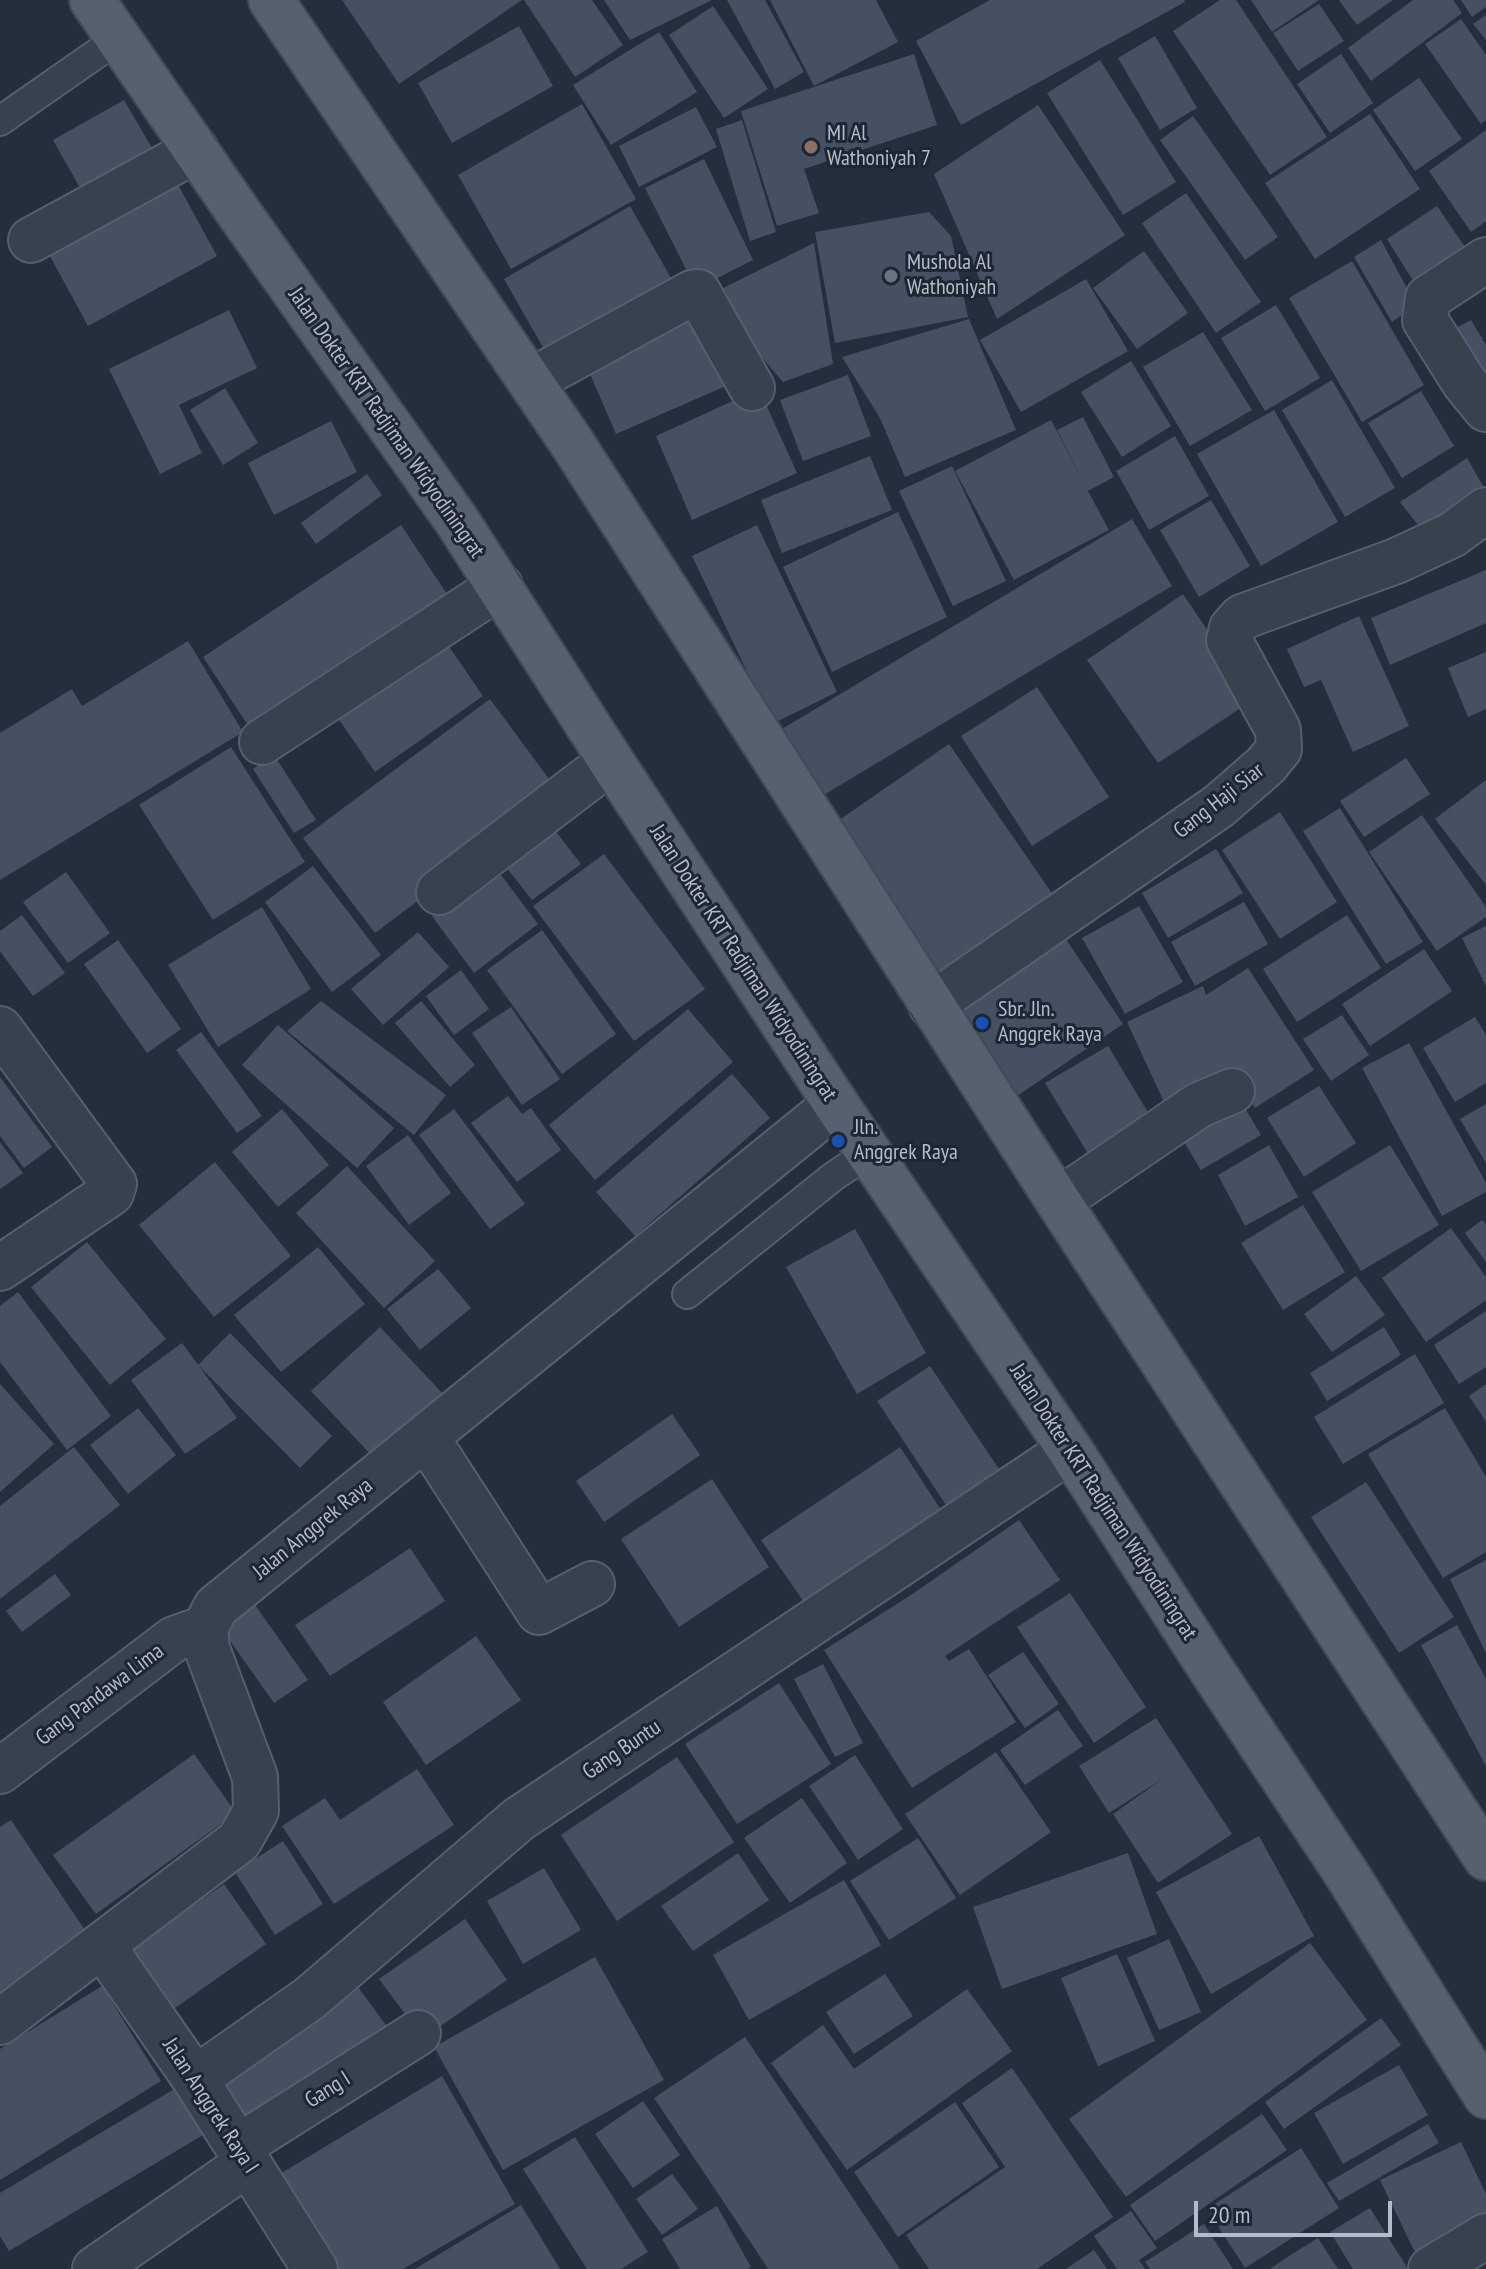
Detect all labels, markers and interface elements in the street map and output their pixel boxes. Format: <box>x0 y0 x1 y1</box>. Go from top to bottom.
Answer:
place label: MI Al Wathoniyah 7 <box>827 121 931 172</box>
marker: MI Al Wathoniyah 7 <box>802 138 820 156</box>
place label: Mushola Al Wathoniyah <box>907 250 996 302</box>
marker: Mushola Al Wathoniyah <box>882 267 900 285</box>
street label: Jalan Dokter KRT Radjiman Widyodiningrat <box>282 283 490 563</box>
street label: Gang Haji Siar <box>1169 758 1269 844</box>
street label: Jalan Dokter KRT Radjiman Widyodiningrat <box>644 820 842 1106</box>
place label: Sbr. Jln. Anggrek Raya <box>998 997 1102 1048</box>
marker: Sbr. Jln. Anggrek Raya <box>973 1014 991 1032</box>
place label: Jln. Anggrek Raya <box>854 1115 958 1166</box>
marker: Jln. Anggrek Raya <box>829 1132 847 1150</box>
street label: Jalan Dokter KRT Radjiman Widyodiningrat <box>1004 1359 1202 1645</box>
street label: Jalan Anggrek Raya <box>248 1473 378 1585</box>
street label: Gang Pandawa Lima <box>31 1638 169 1752</box>
street label: Gang Buntu <box>578 1714 666 1786</box>
street label: Jalan Anggrek Raya I <box>156 2033 264 2179</box>
street label: Gang I <box>300 2066 356 2114</box>
scale bar <box>1198 2185 1396 2235</box>
text: 20 m <box>1208 2199 1250 2230</box>

